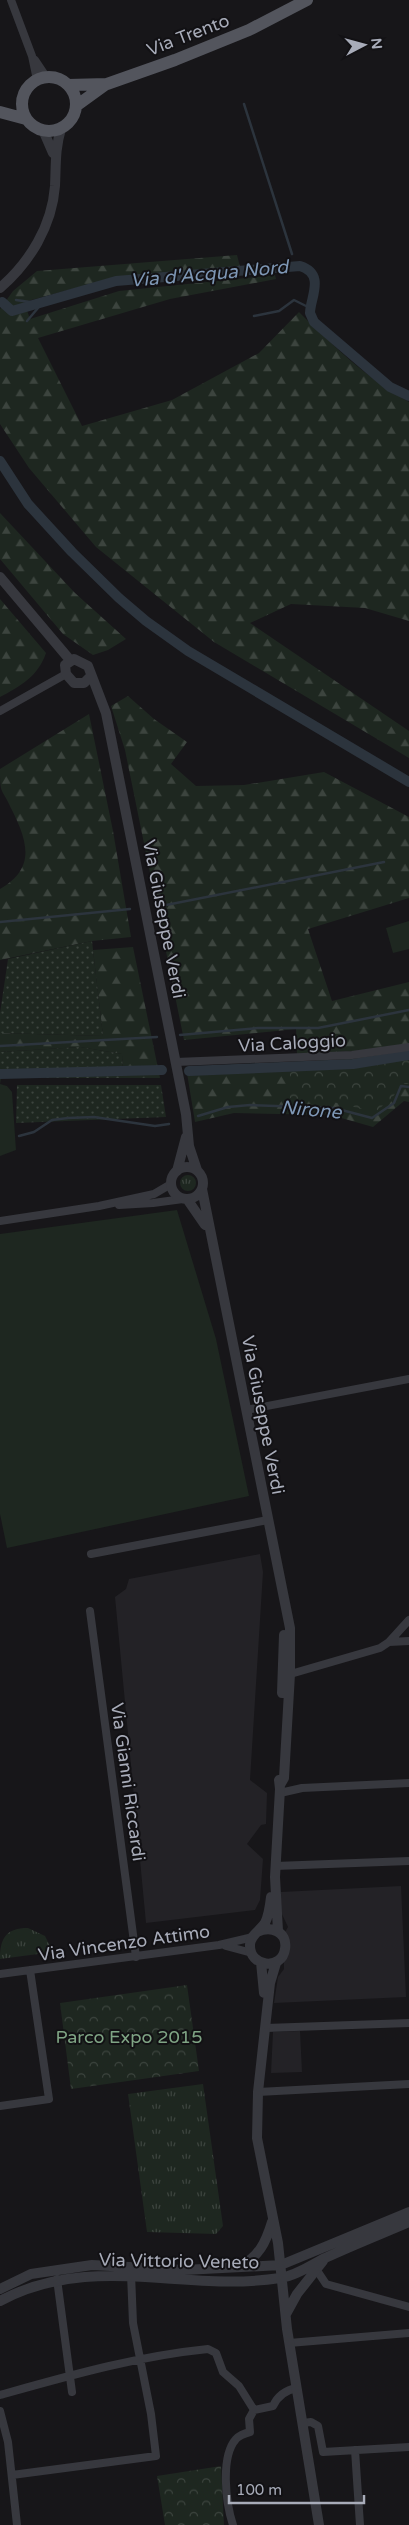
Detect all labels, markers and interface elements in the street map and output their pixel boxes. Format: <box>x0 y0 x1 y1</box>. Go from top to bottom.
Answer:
street label: Via Trento <box>144 9 232 61</box>
north arrow <box>339 20 389 70</box>
text: N <box>367 37 385 50</box>
water label: Via d'Acqua Nord <box>129 256 291 292</box>
street label: Via Giuseppe Verdi <box>138 838 190 1000</box>
street label: Via Caloggio <box>238 1029 346 1057</box>
water label: Nirone <box>280 1096 343 1124</box>
street label: Via Giuseppe Verdi <box>237 1334 289 1496</box>
street label: Via Gianni Riccardi <box>106 1701 150 1863</box>
street label: Via Vincenzo Attimo <box>37 1920 211 1966</box>
park label: Parco Expo 2015 <box>56 2026 202 2048</box>
street label: Via Vittorio Veneto <box>99 2249 259 2273</box>
scale bar <box>229 2472 364 2504</box>
text: 100 m <box>236 2481 282 2499</box>

